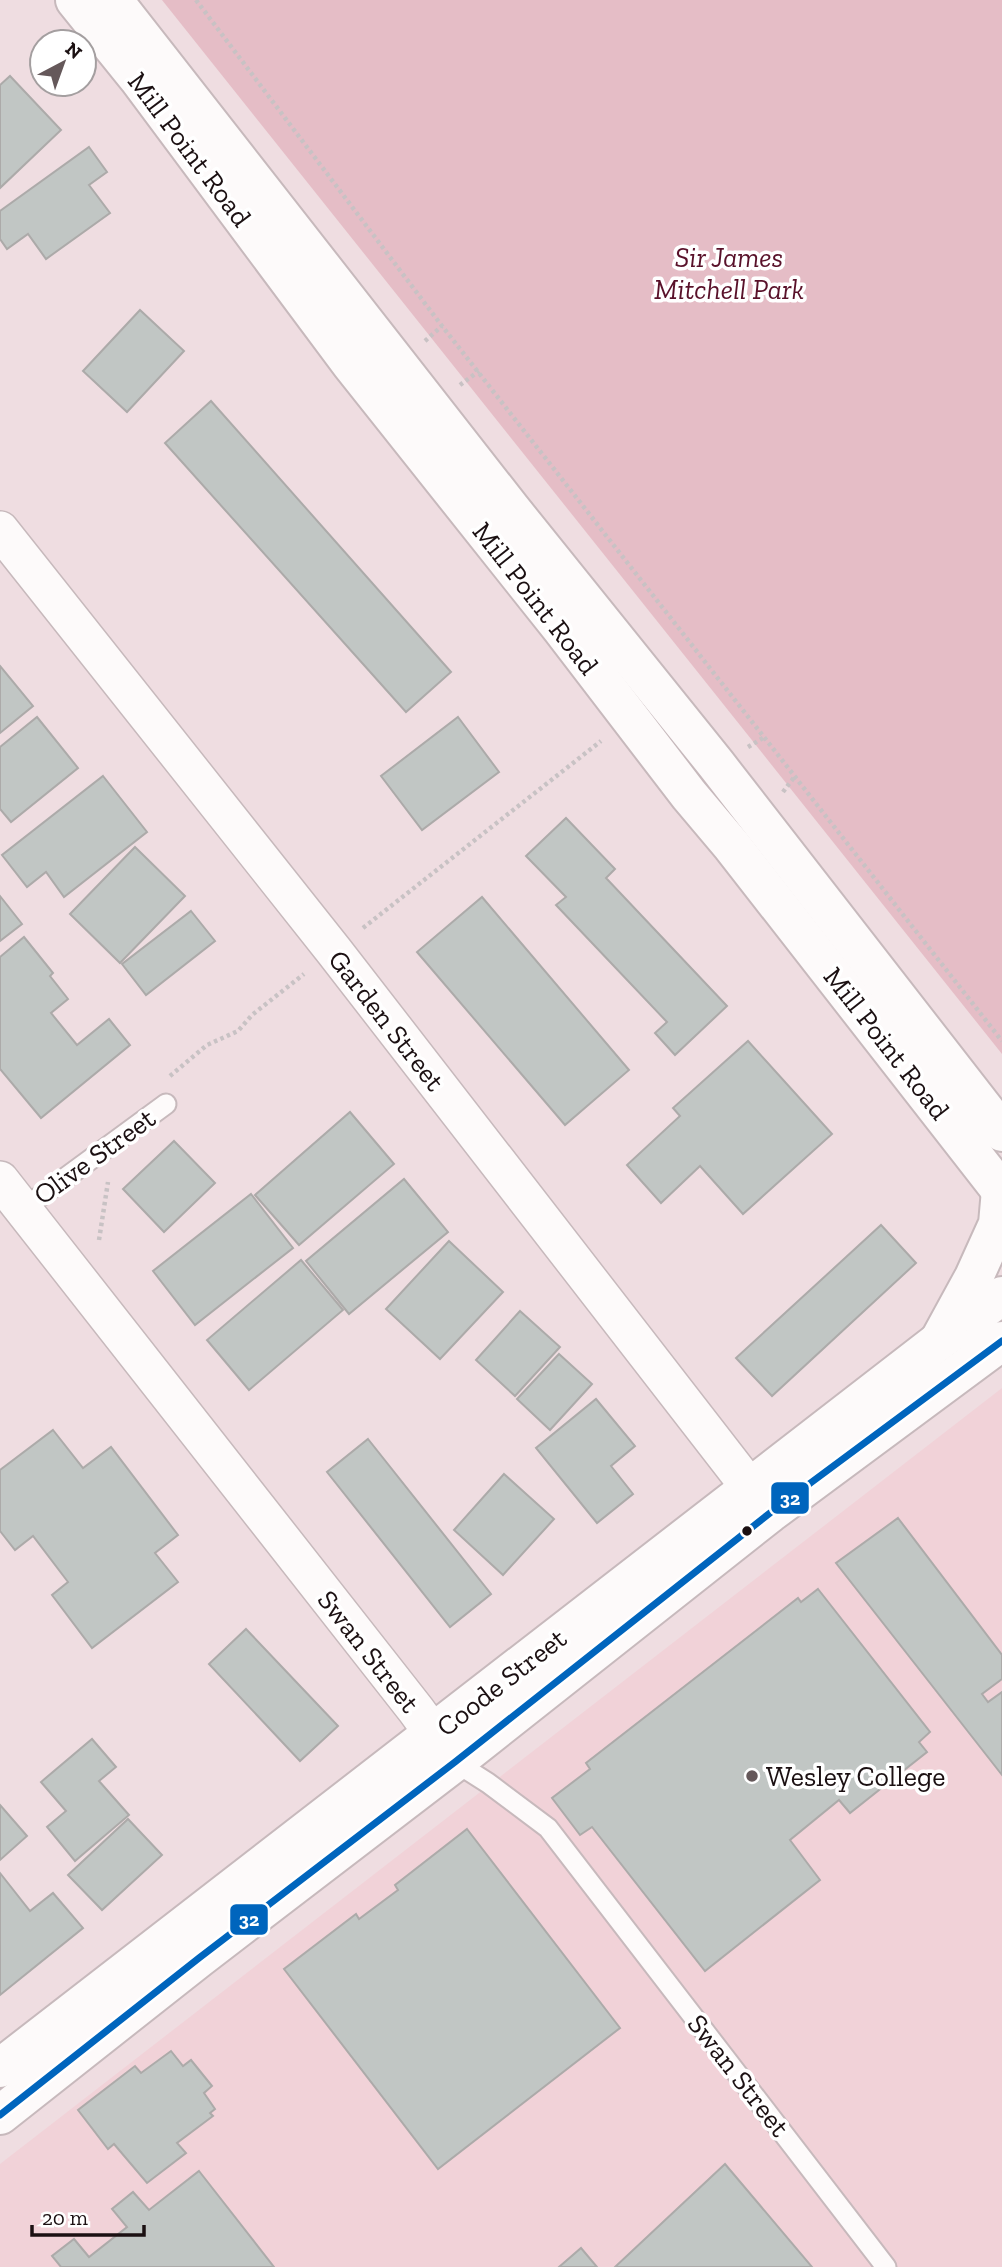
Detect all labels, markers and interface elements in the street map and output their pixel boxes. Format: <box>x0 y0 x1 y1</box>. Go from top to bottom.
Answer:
north arrow <box>28 28 98 98</box>
text: N <box>61 37 87 64</box>
street label: Mill Point Road <box>121 66 258 233</box>
park label: Sir James Mitchell Park <box>654 241 804 306</box>
street label: Mill Point Road <box>466 515 605 681</box>
street label: Garden Street <box>321 943 452 1098</box>
street label: Mill Point Road <box>817 960 956 1126</box>
street label: Olive Street <box>27 1101 162 1212</box>
line badge: 32 <box>770 1481 810 1515</box>
text: 32 <box>780 1487 800 1510</box>
unlabelled marker <box>740 1524 754 1538</box>
street label: Swan Street <box>311 1584 427 1719</box>
street label: Coode Street <box>430 1621 573 1743</box>
place label: Wesley College <box>766 1760 945 1793</box>
marker: Wesley College <box>744 1768 760 1784</box>
line badge: 32 <box>229 1903 269 1936</box>
text: 32 <box>239 1908 259 1931</box>
street label: Swan Street <box>681 2008 797 2143</box>
scale bar <box>32 2194 144 2238</box>
text: 20 m <box>42 2205 88 2230</box>

